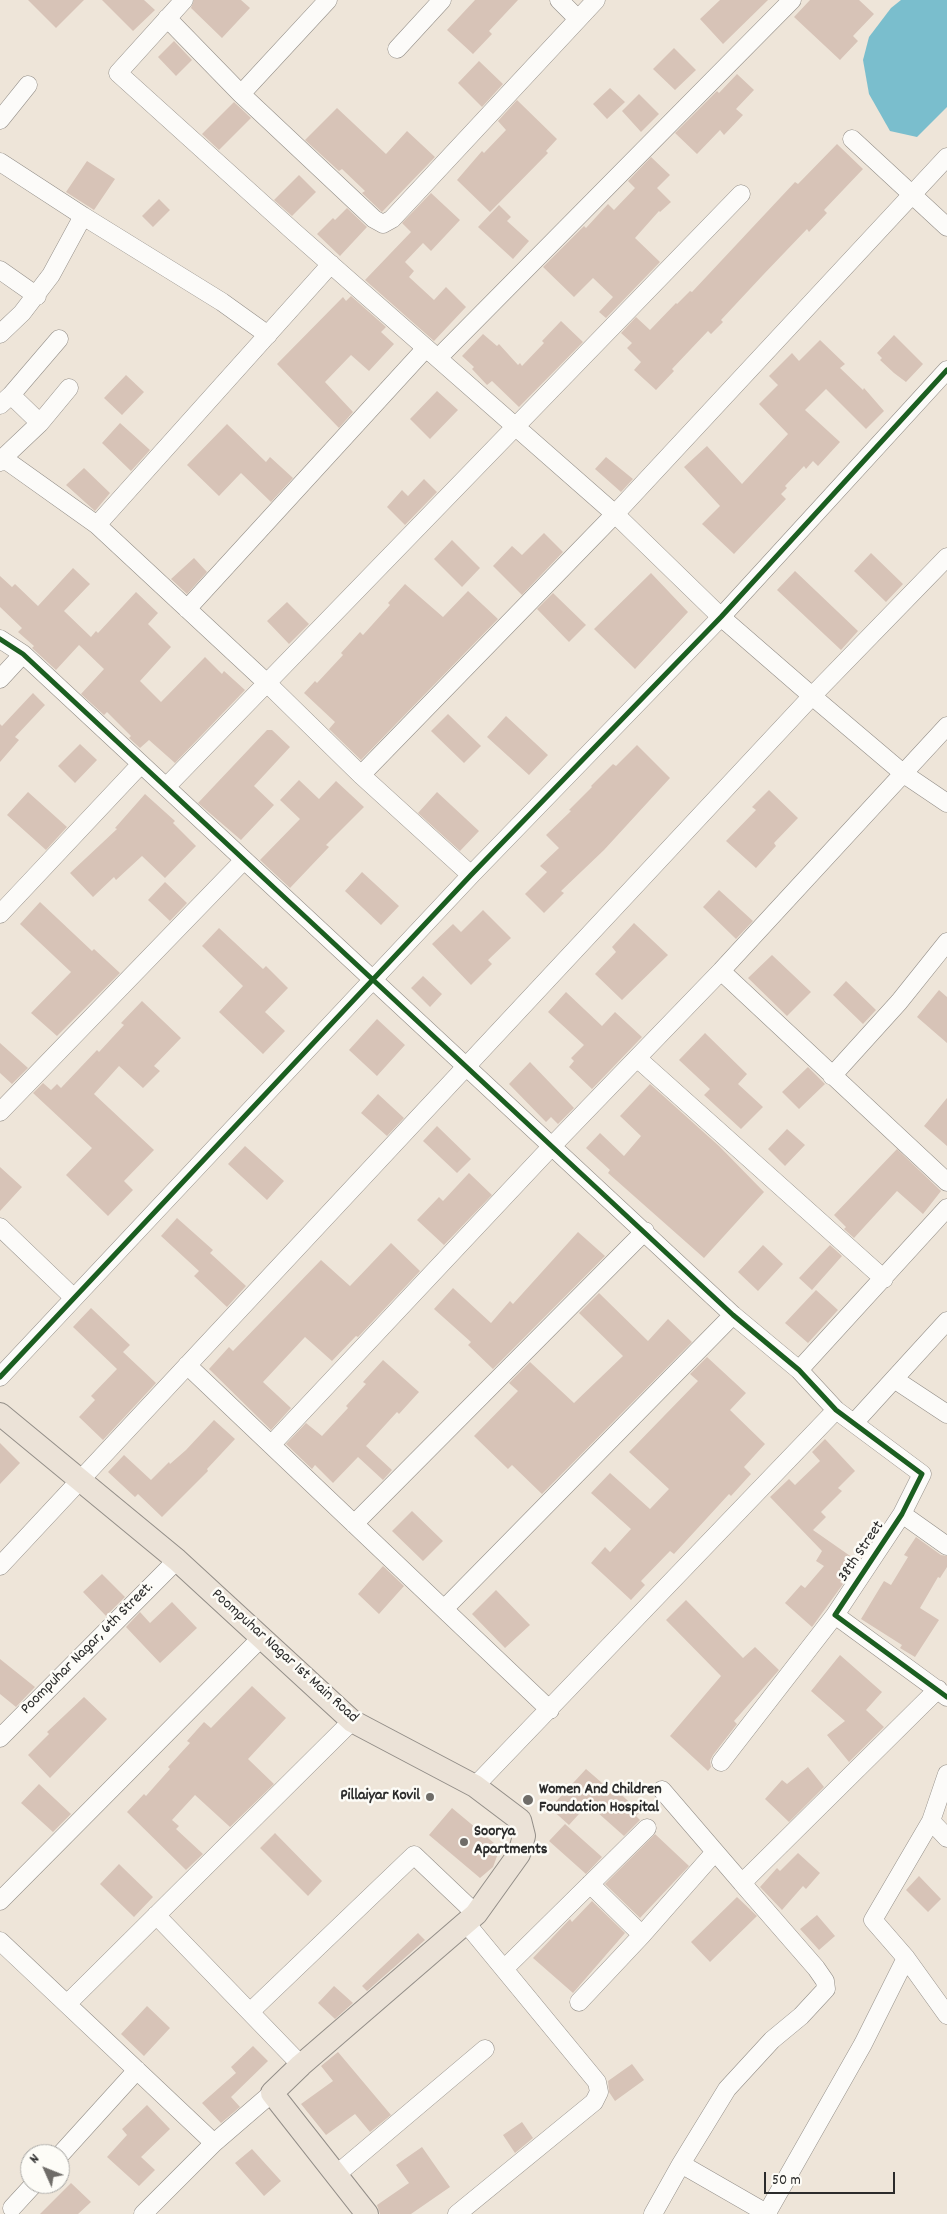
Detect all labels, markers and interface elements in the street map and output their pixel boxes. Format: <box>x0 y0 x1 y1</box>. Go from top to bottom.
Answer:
street label: 38th Street <box>835 1518 889 1586</box>
street label: Poompuhar Nagar, 6th Street. <box>18 1579 158 1719</box>
street label: Poompuhar Nagar 1st Main Road <box>206 1586 362 1728</box>
place label: Women And Children Foundation Hospital <box>539 1781 662 1819</box>
place label: Pillaiyar Kovil <box>340 1787 420 1807</box>
marker: Pillaiyar Kovil <box>424 1791 436 1803</box>
marker: Women And Children Foundation Hospital <box>521 1793 535 1807</box>
place label: Soorya Apartments <box>474 1823 548 1861</box>
marker: Soorya Apartments <box>458 1836 470 1848</box>
north arrow <box>20 2144 70 2194</box>
text: N <box>25 2150 45 2169</box>
scale bar <box>767 2162 898 2194</box>
text: 50 m <box>772 2170 801 2192</box>

